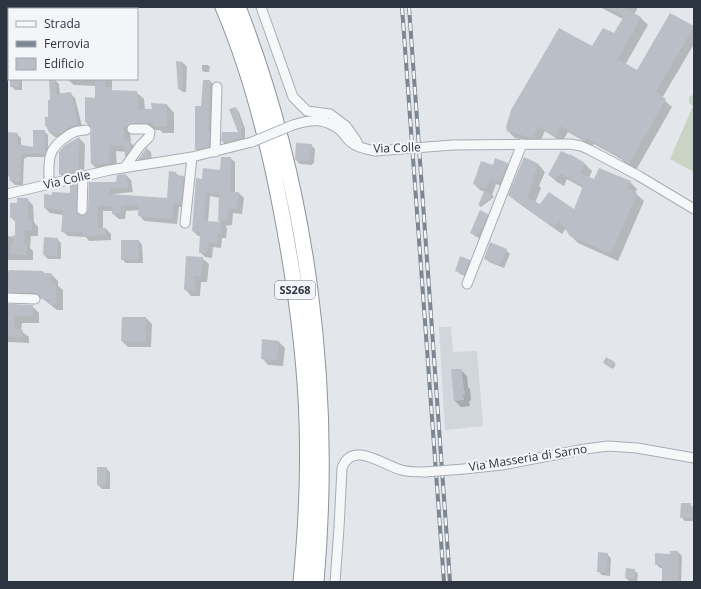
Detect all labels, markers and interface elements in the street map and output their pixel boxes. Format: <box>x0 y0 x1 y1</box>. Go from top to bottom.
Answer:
legend <box>8 8 138 80</box>
text: Strada <box>44 15 80 32</box>
text: Ferrovia <box>44 35 90 52</box>
text: Edificio <box>44 55 84 72</box>
street label: Via Colle <box>373 138 421 157</box>
street label: Via Colle <box>42 166 92 193</box>
road number: SS268 <box>275 281 315 299</box>
street label: Via Masseria di Sarno <box>468 440 588 475</box>

